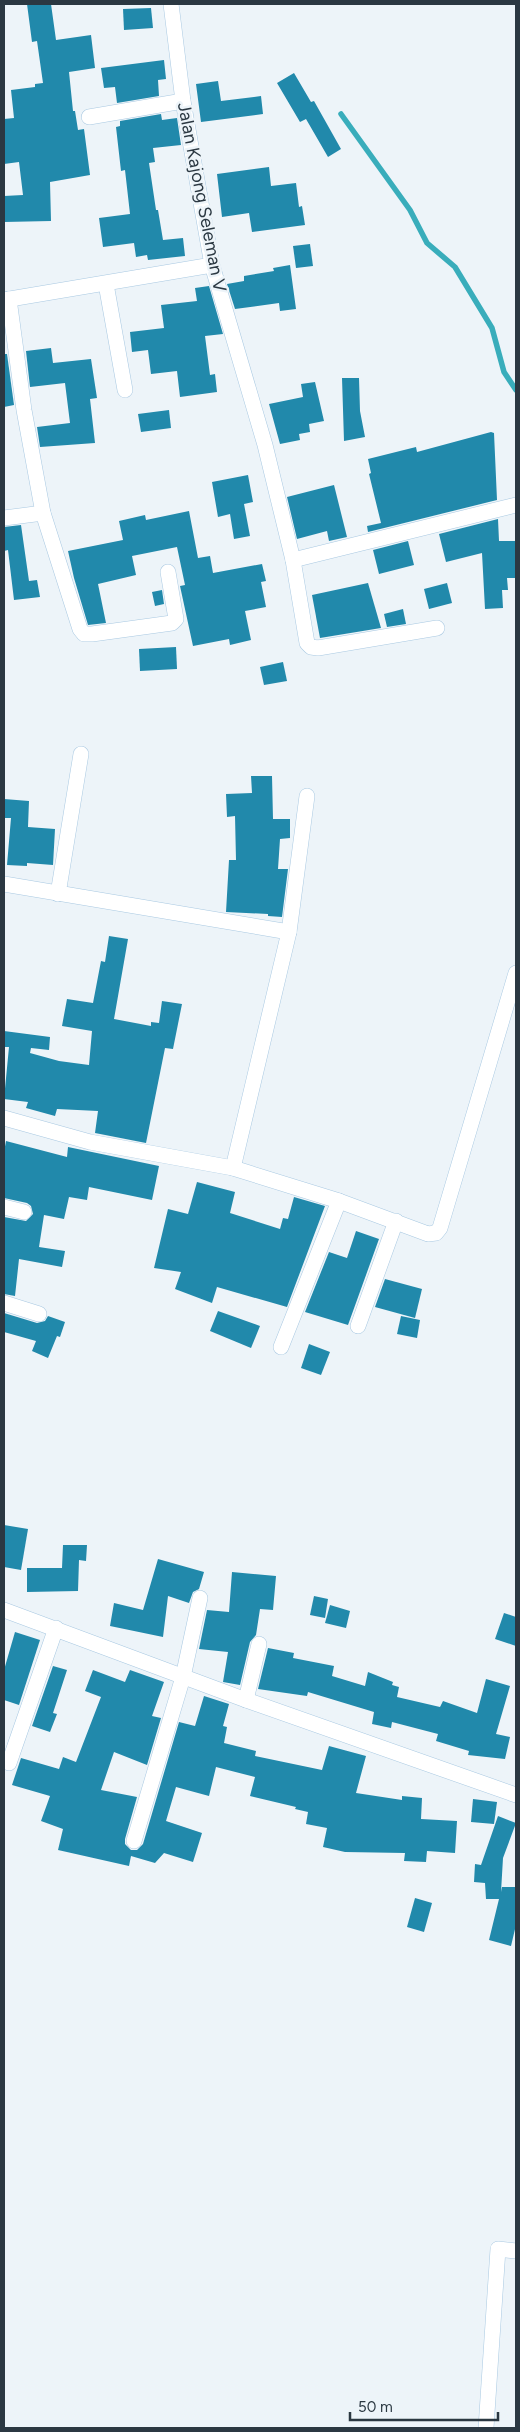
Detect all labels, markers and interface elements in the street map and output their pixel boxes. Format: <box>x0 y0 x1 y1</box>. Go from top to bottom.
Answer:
street label: Jalan Kajong Seleman V <box>173 100 231 294</box>
scale bar <box>350 2390 498 2422</box>
text: 50 m <box>358 2398 393 2416</box>

